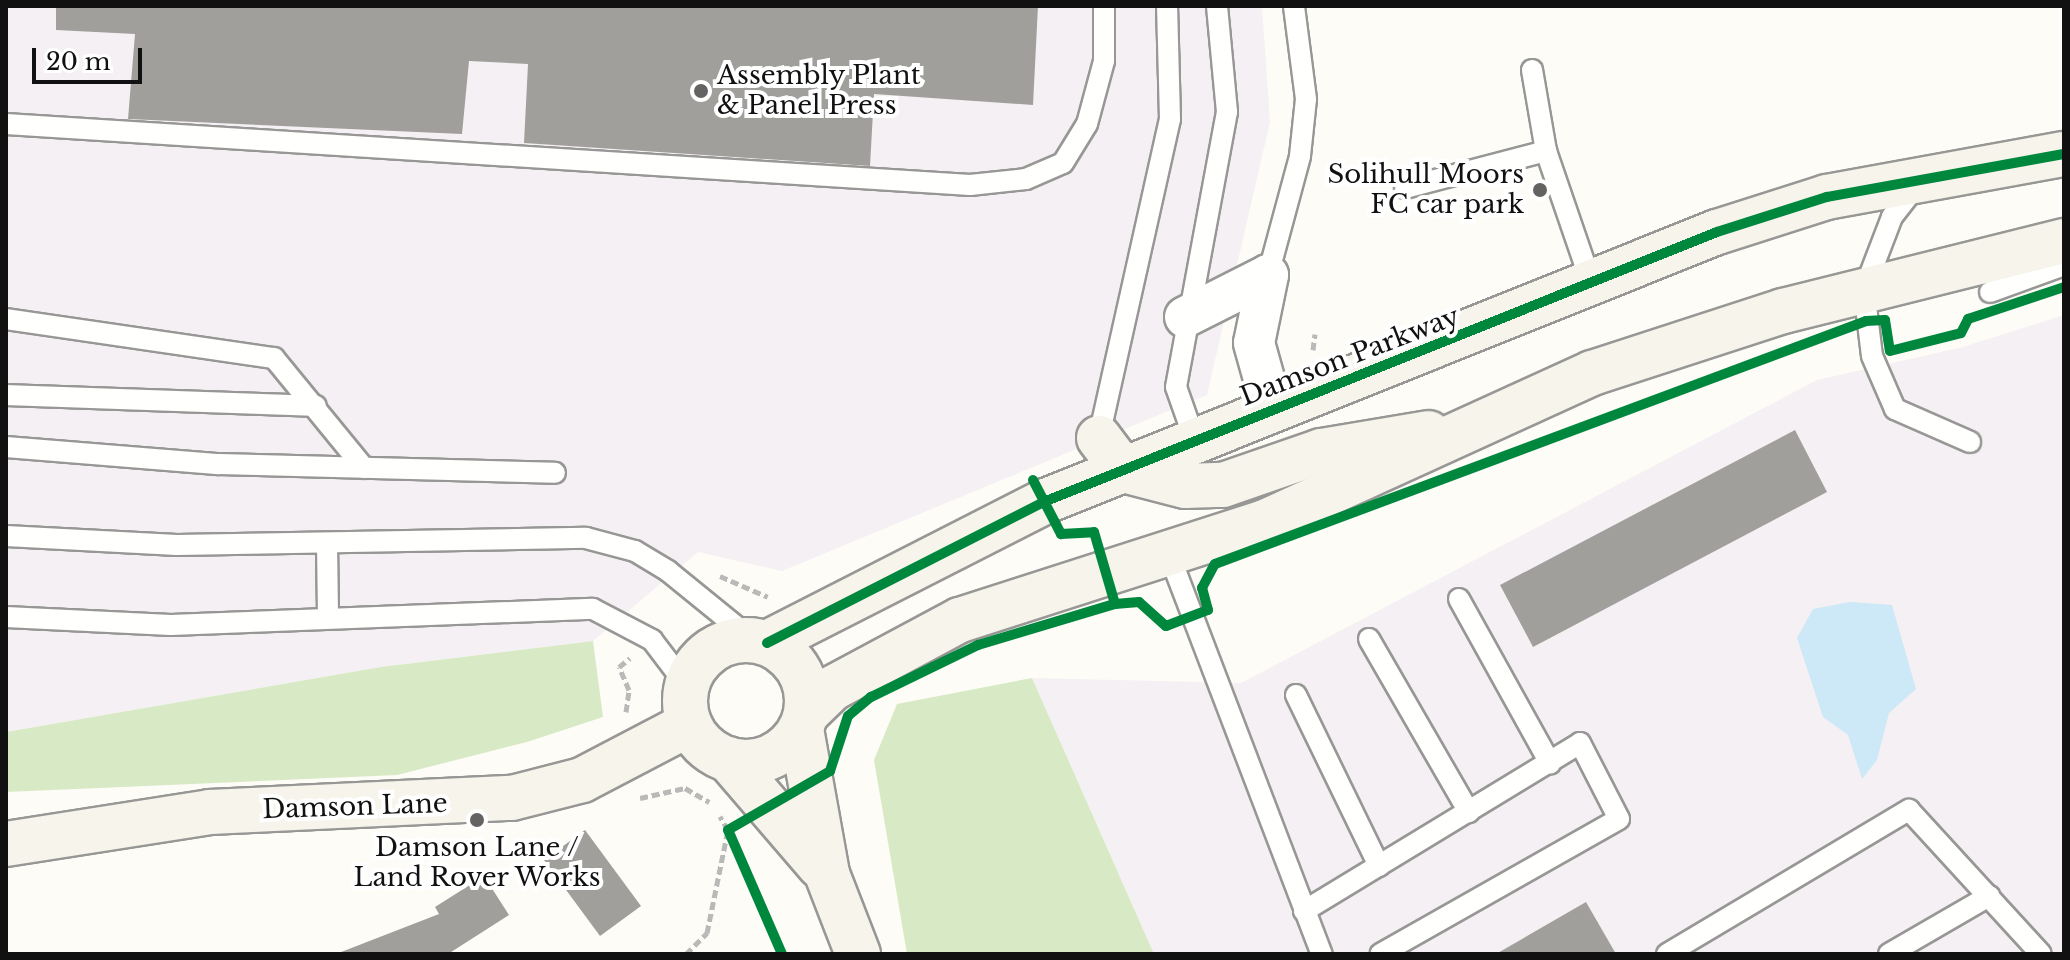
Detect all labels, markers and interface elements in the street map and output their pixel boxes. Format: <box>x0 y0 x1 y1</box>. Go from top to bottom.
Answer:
scale bar <box>36 32 146 82</box>
text: 20 m <box>46 47 111 76</box>
place label: Assembly Plant & Panel Press <box>717 60 921 122</box>
marker: Assembly Plant & Panel Press <box>692 82 710 100</box>
place label: Solihull Moors FC car park <box>1327 159 1524 220</box>
marker: Solihull Moors FC car park <box>1531 181 1549 199</box>
street label: Damson Parkway <box>1236 301 1464 413</box>
street label: Damson Lane <box>262 788 448 826</box>
marker: Damson Lane / Land Rover Works <box>468 811 486 829</box>
place label: Damson Lane / Land Rover Works <box>353 832 601 894</box>

